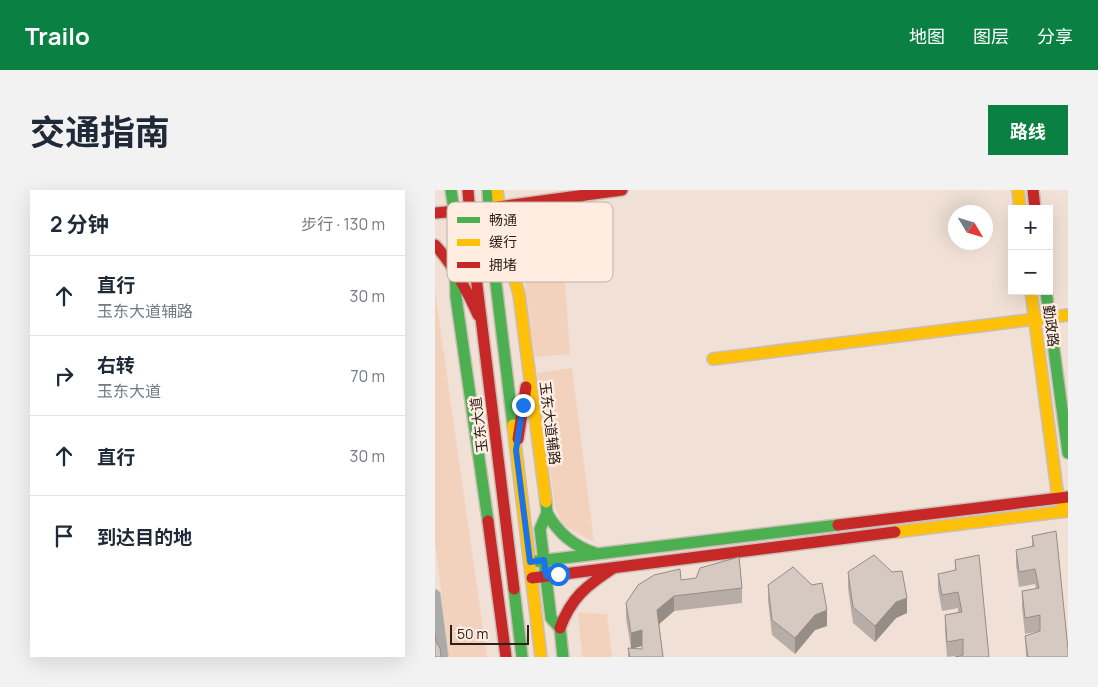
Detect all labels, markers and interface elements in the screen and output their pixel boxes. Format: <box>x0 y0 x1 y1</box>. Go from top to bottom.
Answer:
text: Trailo <box>25 19 90 52</box>
text: 地图 <box>909 24 945 48</box>
text: 图层 <box>973 24 1009 48</box>
text: 分享 <box>1037 24 1073 48</box>
button: 路线 <box>988 105 1068 155</box>
text: 交通指南 <box>30 108 170 156</box>
legend <box>447 202 613 282</box>
north arrow <box>948 205 993 250</box>
map controls <box>1008 205 1053 295</box>
button: + <box>1008 205 1053 250</box>
text: 2 分钟 <box>50 210 109 238</box>
text: 畅通 <box>489 210 517 229</box>
text: 步行 · 130 m <box>301 213 385 235</box>
text: 缓行 <box>489 232 517 251</box>
button: − <box>1008 250 1053 295</box>
text: 拥堵 <box>489 255 517 274</box>
text: 直行 <box>97 272 135 298</box>
icon: ahead <box>50 282 78 310</box>
text: 30 m <box>350 285 385 307</box>
text: 玉东大道辅路 <box>97 300 193 322</box>
street label: 勤政路 <box>1040 304 1063 348</box>
text: 右转 <box>97 352 135 378</box>
icon: right <box>50 362 78 390</box>
text: 70 m <box>350 365 385 387</box>
text: 玉东大道 <box>97 380 161 402</box>
street label: 玉东大道辅路 <box>536 380 565 466</box>
route end <box>512 394 535 417</box>
street label: 玉东大道 <box>466 396 491 454</box>
icon: ahead <box>50 442 78 470</box>
text: 直行 <box>97 444 135 470</box>
text: 30 m <box>350 445 385 467</box>
icon: arrive <box>50 522 78 550</box>
text: 到达目的地 <box>97 524 192 550</box>
route start <box>547 563 570 586</box>
scale bar <box>450 622 529 645</box>
text: 50 m <box>457 624 488 643</box>

